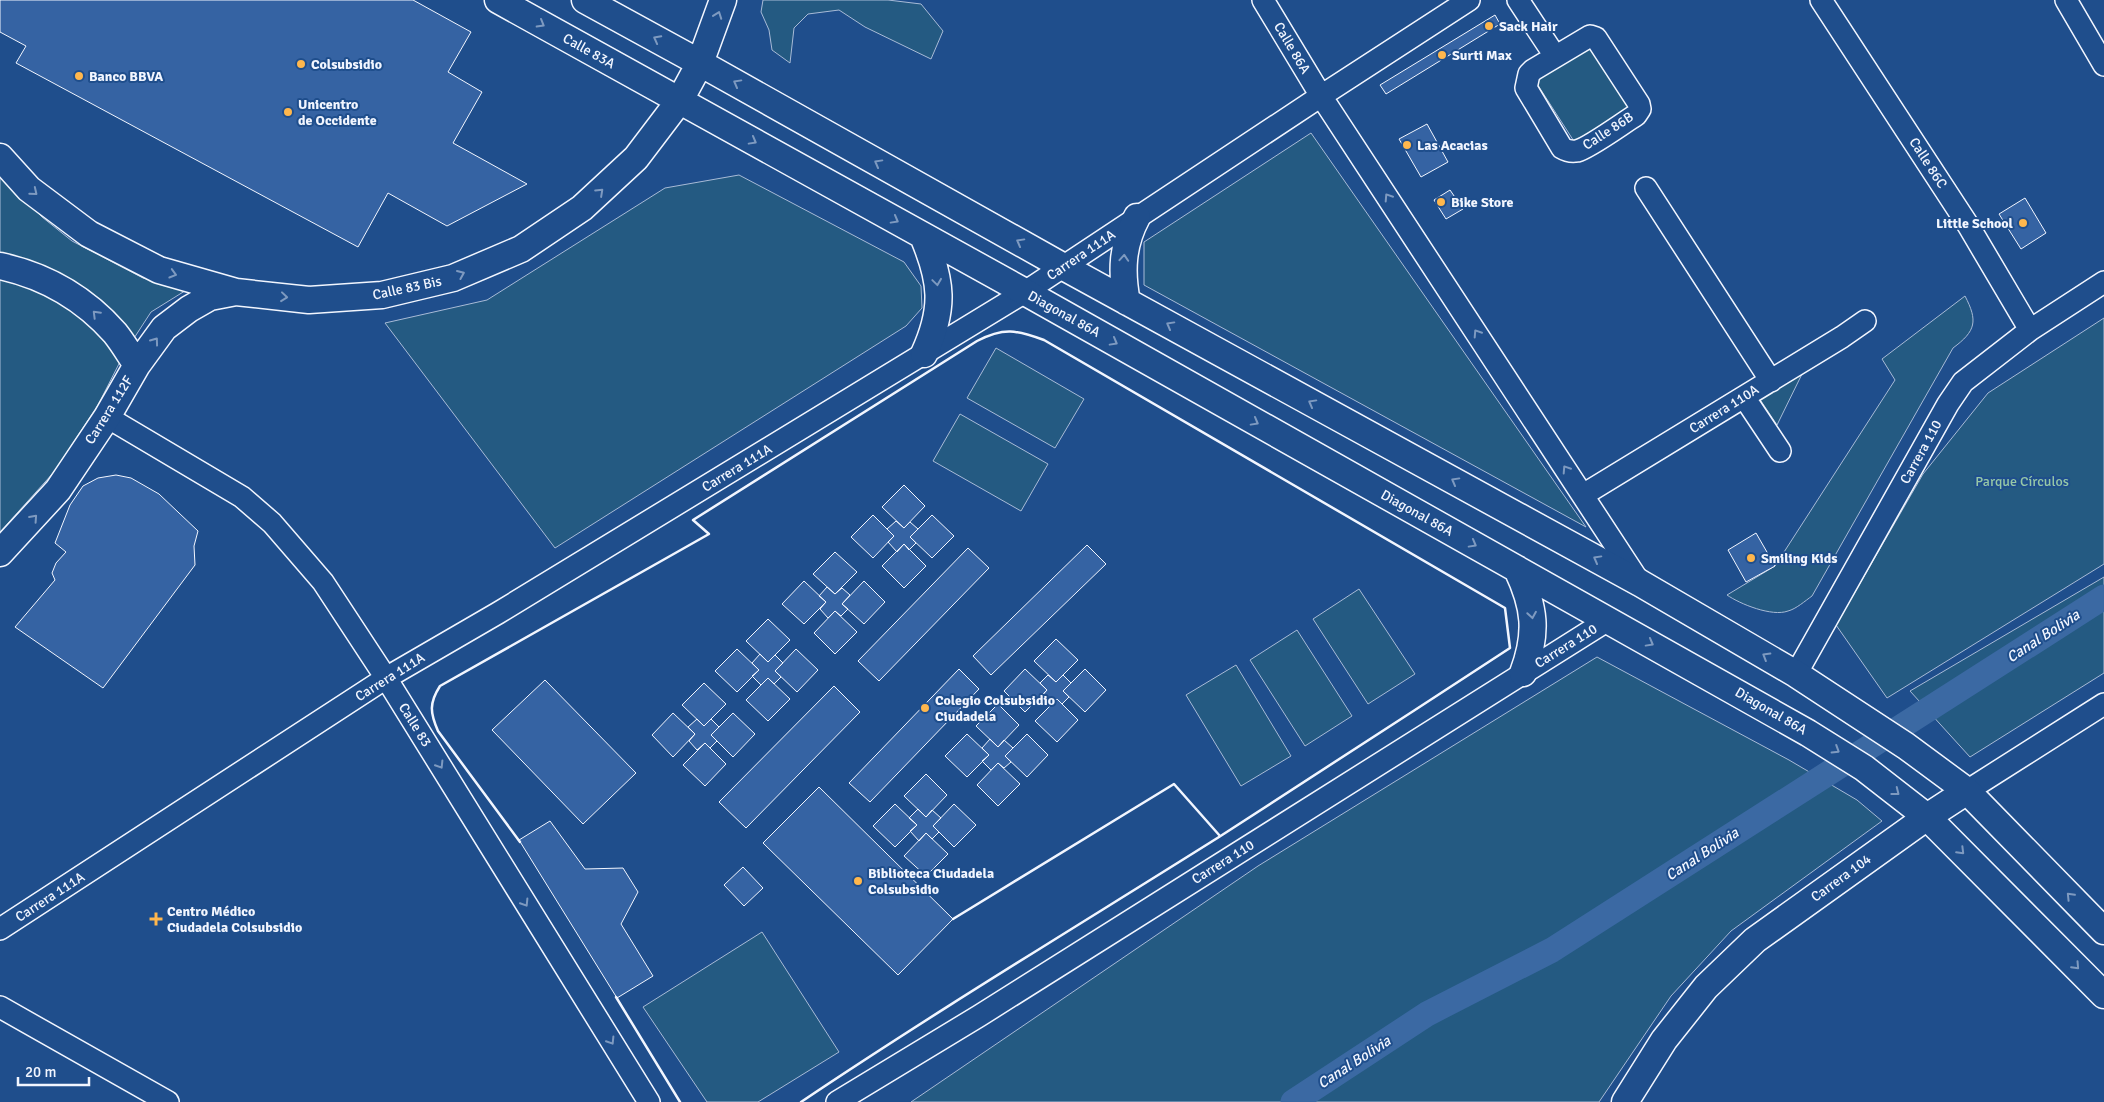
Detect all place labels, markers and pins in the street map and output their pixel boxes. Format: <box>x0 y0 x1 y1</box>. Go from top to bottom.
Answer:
place label: Sack Hair <box>1499 18 1558 35</box>
marker: Sack Hair <box>1483 20 1495 32</box>
place label: Surti Max <box>1452 47 1512 64</box>
marker: Surti Max <box>1436 49 1448 61</box>
place label: Colsubsidio <box>311 56 382 73</box>
marker: Colsubsidio <box>295 58 307 70</box>
place label: Banco BBVA <box>89 68 163 85</box>
marker: Banco BBVA <box>73 70 85 82</box>
place label: Unicentro de Occidente <box>298 96 377 129</box>
marker: Unicentro de Occidente <box>282 106 294 118</box>
place label: Las Acacias <box>1417 137 1488 154</box>
marker: Las Acacias <box>1401 139 1413 151</box>
place label: Bike Store <box>1451 194 1513 211</box>
marker: Bike Store <box>1435 196 1447 208</box>
place label: Little School <box>1936 215 2014 232</box>
marker: Little School <box>2017 217 2029 229</box>
place label: Smiling Kids <box>1761 550 1838 567</box>
marker: Smiling Kids <box>1745 552 1757 564</box>
place label: Colegio Colsubsidio Ciudadela <box>935 692 1055 725</box>
marker: Colegio Colsubsidio Ciudadela <box>919 702 931 714</box>
place label: Biblioteca Ciudadela Colsubsidio <box>868 865 994 898</box>
marker: Biblioteca Ciudadela Colsubsidio <box>852 875 864 887</box>
place label: Centro Médico Ciudadela Colsubsidio <box>167 903 302 936</box>
marker: Centro Médico Ciudadela Colsubsidio <box>149 912 163 926</box>

